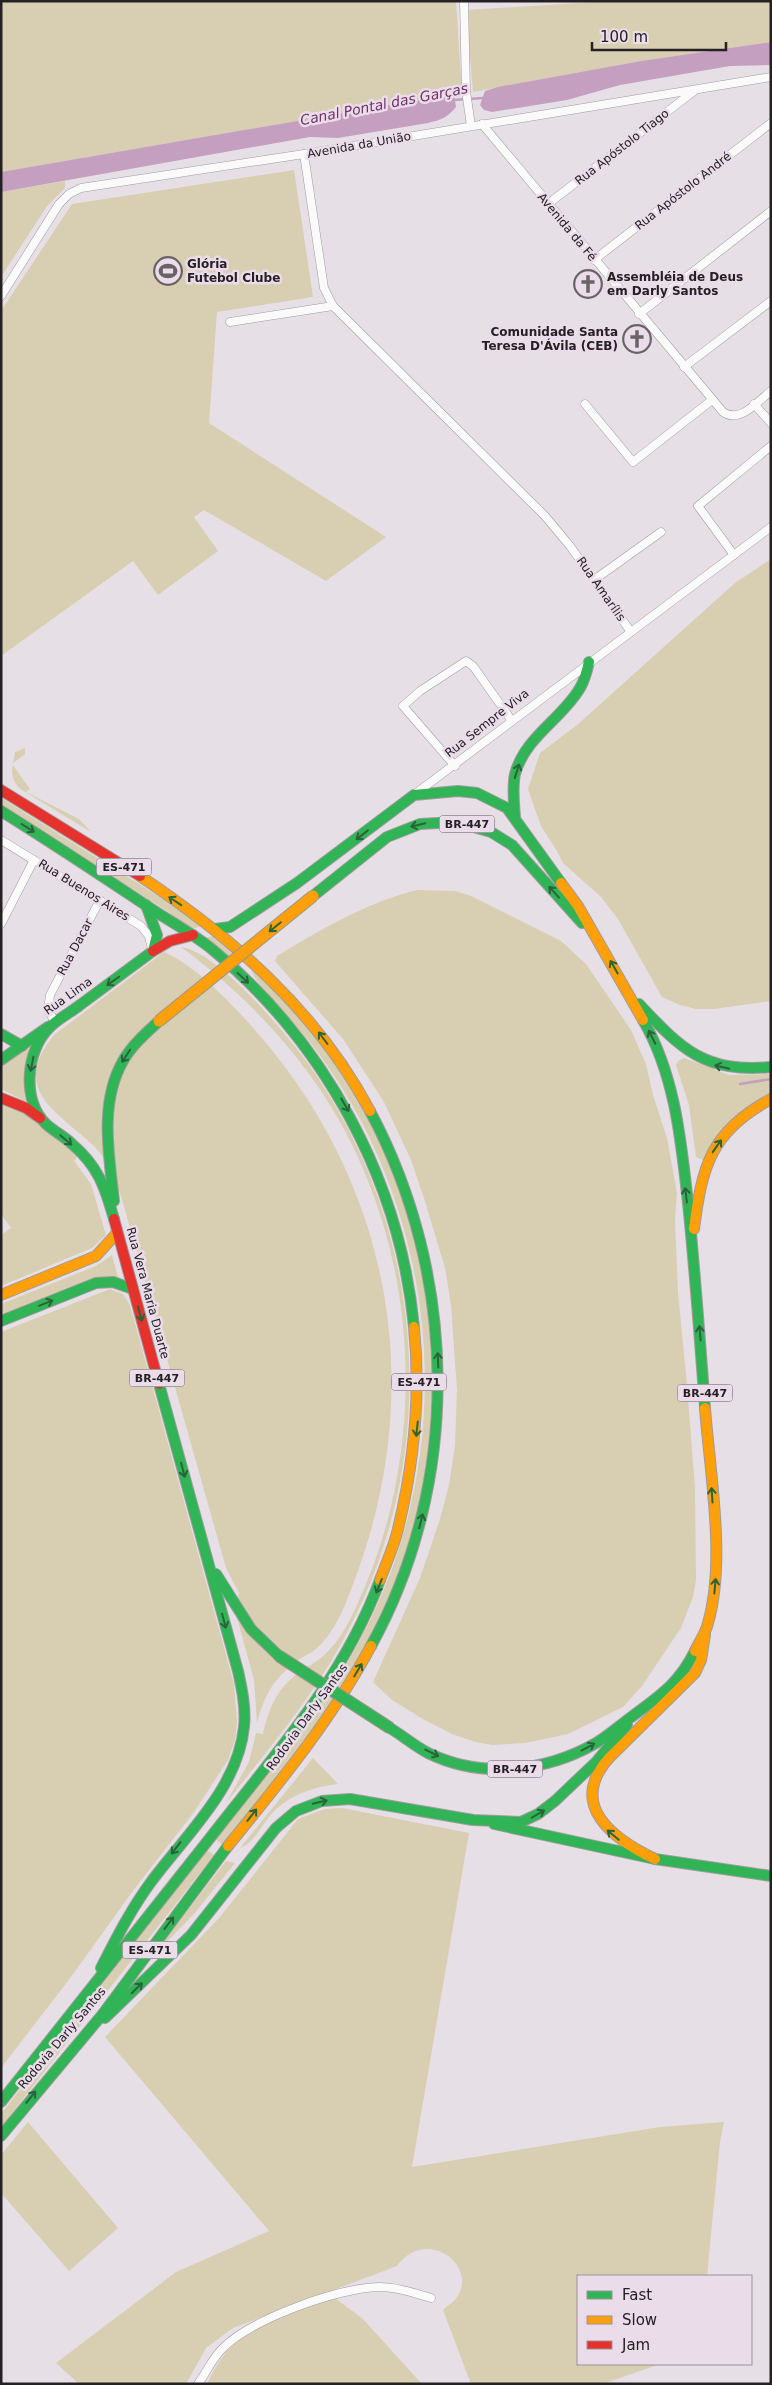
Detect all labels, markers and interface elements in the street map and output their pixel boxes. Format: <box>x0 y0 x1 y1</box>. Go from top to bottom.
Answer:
scale bar <box>592 20 726 52</box>
text: 100 m <box>600 28 648 46</box>
water label: Canal Pontal das Garças <box>299 80 469 128</box>
street label: Rua Apóstolo Tiago <box>572 106 672 188</box>
street label: Avenida da União <box>306 129 412 161</box>
street label: Rua Apóstolo André <box>632 149 734 233</box>
street label: Avenida da Fé <box>535 190 599 264</box>
sports icon: Glória Futebol Clube <box>153 256 183 286</box>
place label: Glória Futebol Clube <box>187 257 280 285</box>
church icon: Assembléia de Deus em Darly Santos <box>573 269 603 299</box>
place label: Assembléia de Deus em Darly Santos <box>607 270 743 298</box>
church icon: Comunidade Santa Teresa D'Ávila (CEB) <box>622 324 652 354</box>
place label: Comunidade Santa Teresa D'Ávila (CEB) <box>482 325 618 353</box>
street label: Rua Amarílis <box>574 554 628 624</box>
street label: Rua Sempre Viva <box>442 686 532 760</box>
one-way arrow <box>512 763 522 779</box>
road number: BR-447 <box>440 816 494 832</box>
one-way arrow <box>410 821 426 830</box>
one-way arrow <box>21 823 35 833</box>
one-way arrow <box>355 830 368 841</box>
street label: Rua Buenos Aires <box>36 856 132 924</box>
road number: ES-471 <box>96 859 152 876</box>
one-way arrow <box>548 885 560 898</box>
one-way arrow <box>169 896 183 906</box>
street label: Rua Dacar <box>54 916 96 978</box>
one-way arrow <box>269 922 282 933</box>
one-way arrow <box>609 960 619 974</box>
one-way arrow <box>237 973 250 984</box>
street label: Rua Lima <box>41 974 95 1018</box>
one-way arrow <box>106 976 120 986</box>
one-way arrow <box>647 1030 656 1045</box>
one-way arrow <box>318 1032 329 1045</box>
one-way arrow <box>120 1049 130 1063</box>
one-way arrow <box>27 1055 37 1071</box>
one-way arrow <box>715 1062 731 1071</box>
one-way arrow <box>340 1097 350 1111</box>
one-way arrow <box>60 1134 73 1145</box>
one-way arrow <box>712 1140 722 1154</box>
one-way arrow <box>681 1187 691 1203</box>
street label: Rua Vera Maria Duarte <box>124 1226 172 1360</box>
one-way arrow <box>39 1297 54 1306</box>
one-way arrow <box>135 1305 145 1321</box>
one-way arrow <box>695 1325 704 1341</box>
one-way arrow <box>433 1352 443 1368</box>
road number: BR-447 <box>130 1370 184 1386</box>
road number: ES-471 <box>392 1374 446 1390</box>
road number: BR-447 <box>678 1385 732 1402</box>
one-way arrow <box>412 1421 422 1437</box>
one-way arrow <box>179 1462 188 1478</box>
one-way arrow <box>708 1487 717 1503</box>
one-way arrow <box>417 1513 426 1529</box>
one-way arrow <box>373 1578 383 1593</box>
one-way arrow <box>710 1578 719 1594</box>
one-way arrow <box>220 1612 230 1628</box>
street label: Rodovia Darly Santos <box>264 1661 350 1773</box>
one-way arrow <box>354 1664 364 1678</box>
one-way arrow <box>580 1742 595 1751</box>
one-way arrow <box>424 1749 439 1758</box>
road number: BR-447 <box>488 1760 542 1778</box>
one-way arrow <box>312 1797 328 1806</box>
one-way arrow <box>530 1808 544 1818</box>
one-way arrow <box>247 1809 258 1822</box>
one-way arrow <box>607 1829 620 1840</box>
one-way arrow <box>170 1841 181 1854</box>
one-way arrow <box>164 1917 175 1930</box>
road number: ES-471 <box>122 1942 178 1958</box>
one-way arrow <box>131 1982 143 1994</box>
street label: Rodovia Darly Santos <box>15 1984 109 2092</box>
one-way arrow <box>26 2091 37 2104</box>
legend <box>577 2275 752 2365</box>
text: Fast <box>622 2286 652 2304</box>
text: Slow <box>622 2311 657 2329</box>
text: Jam <box>621 2336 650 2354</box>

